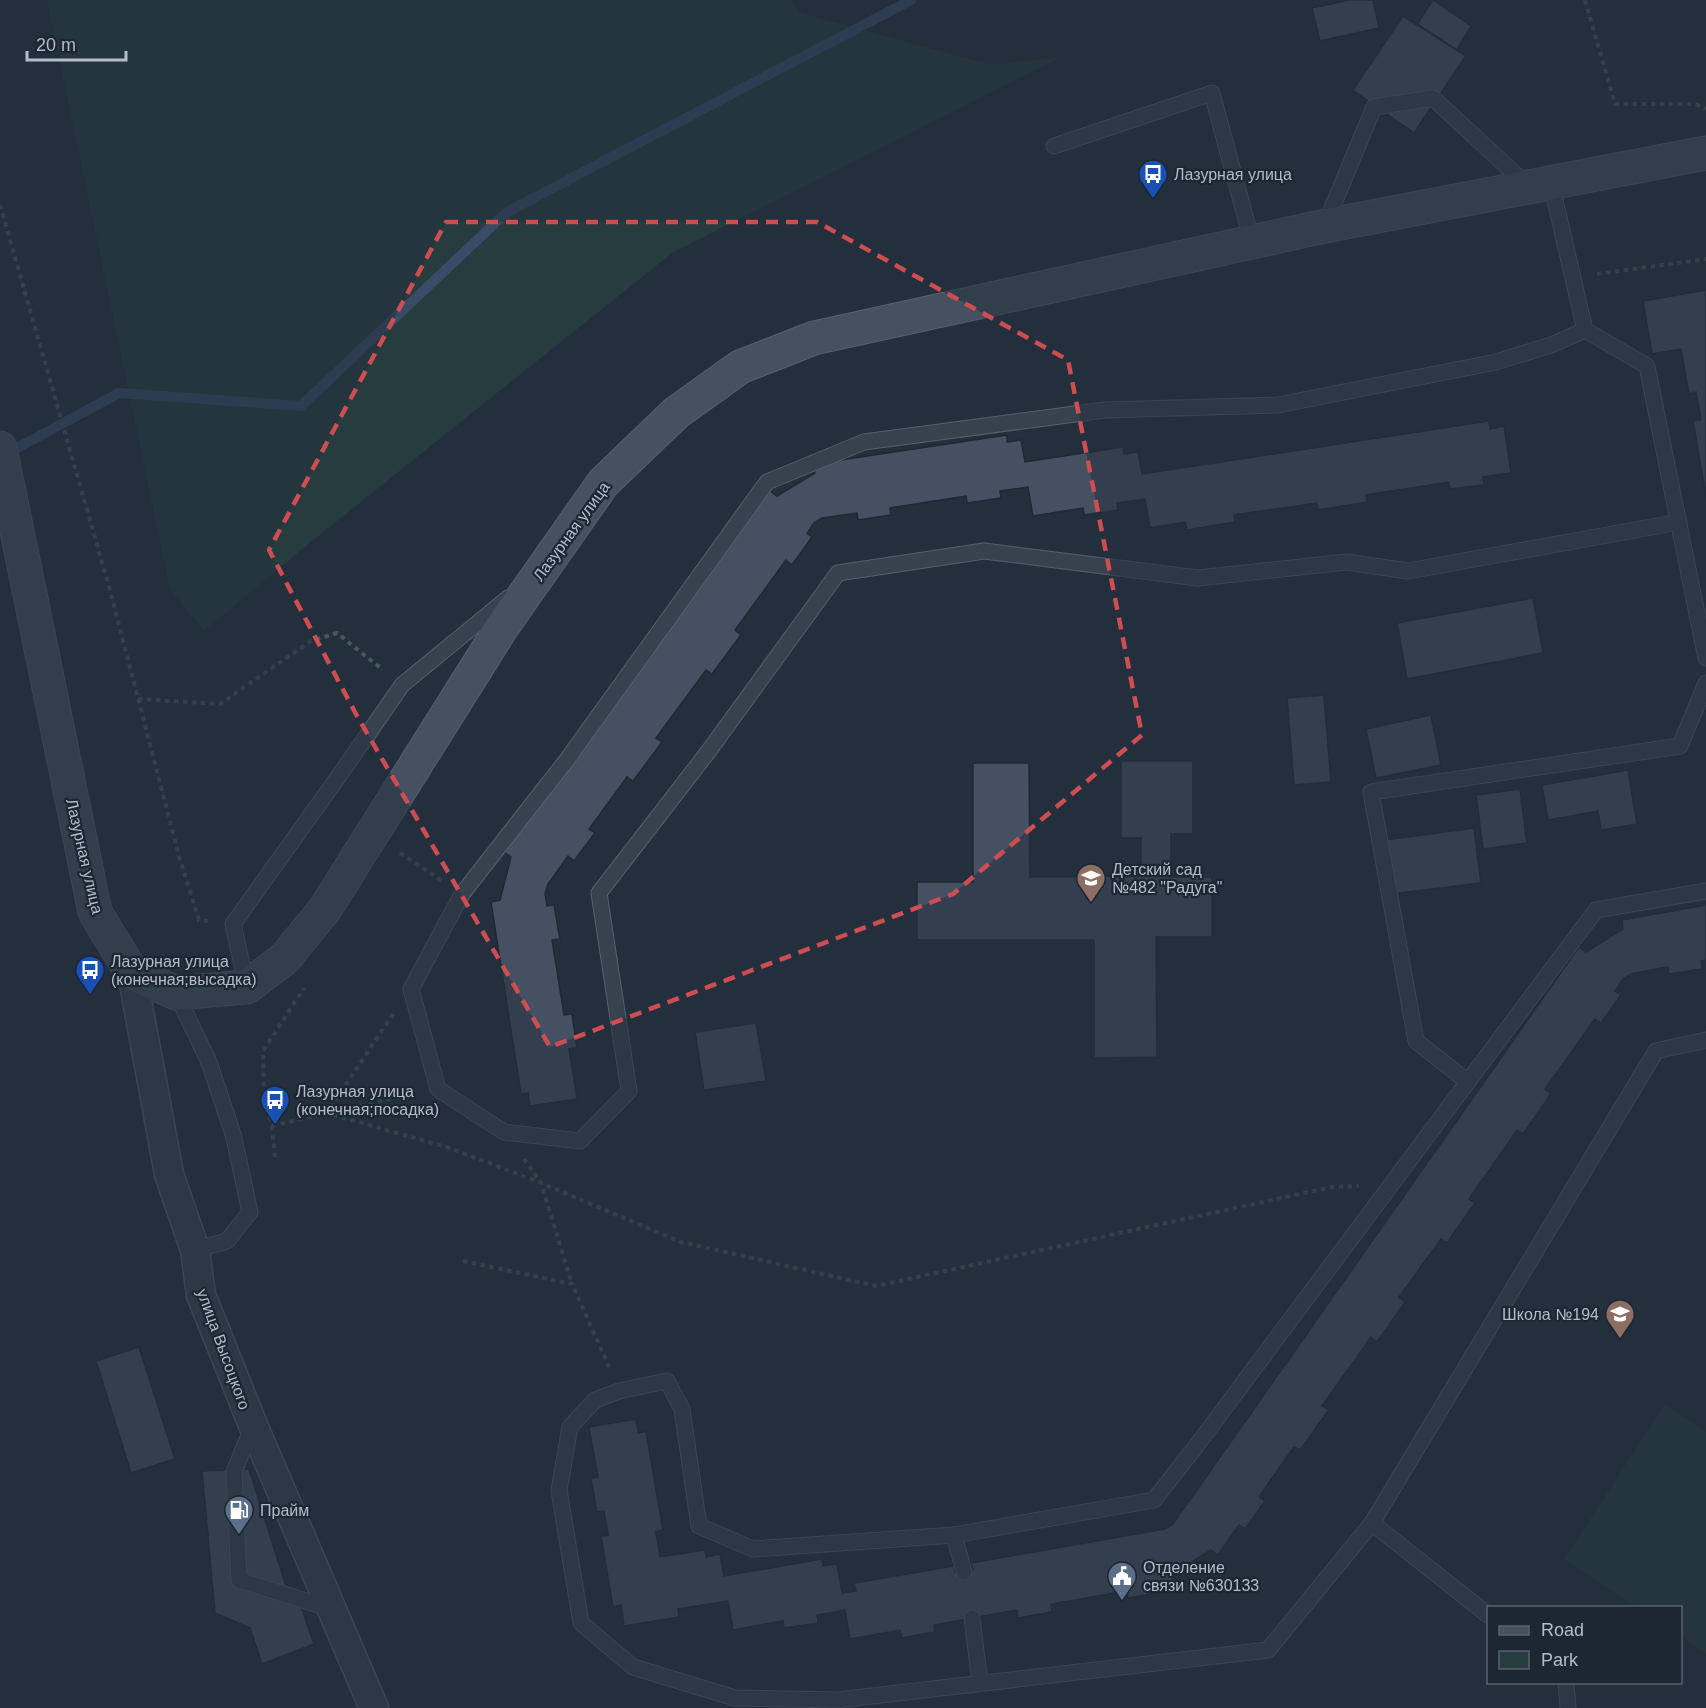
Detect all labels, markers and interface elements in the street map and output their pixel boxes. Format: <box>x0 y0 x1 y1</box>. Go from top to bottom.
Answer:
scale bar <box>27 24 126 62</box>
text: 20 m <box>36 35 76 55</box>
bus stop icon: Лазурная улица <box>1137 158 1169 200</box>
place label: Лазурная улица <box>1174 166 1292 183</box>
street label: Лазурная улица <box>530 479 613 584</box>
street label: Лазурная улица <box>63 797 106 916</box>
place label: Детский сад №482 "Радуга" <box>1112 861 1222 896</box>
school or university icon: Детский сад №482 "Радуга" <box>1075 862 1107 904</box>
place label: Лазурная улица (конечная;высадка) <box>111 953 257 988</box>
bus stop icon: Лазурная улица (конечная;высадка) <box>74 954 106 996</box>
place label: Лазурная улица (конечная;посадка) <box>296 1083 439 1118</box>
bus stop icon: Лазурная улица (конечная;посадка) <box>259 1084 291 1126</box>
street label: улица Высоцкого <box>194 1286 253 1412</box>
school or university icon: Школа №194 <box>1604 1298 1636 1340</box>
place label: Школа №194 <box>1502 1306 1599 1323</box>
fuel station icon: Прайм <box>223 1494 255 1536</box>
place label: Прайм <box>260 1502 309 1519</box>
place label: Отделение связи №630133 <box>1143 1559 1259 1594</box>
public building icon: Отделение связи №630133 <box>1106 1560 1138 1602</box>
legend <box>1487 1606 1682 1684</box>
text: Road <box>1541 1620 1584 1640</box>
text: Park <box>1541 1650 1579 1670</box>

